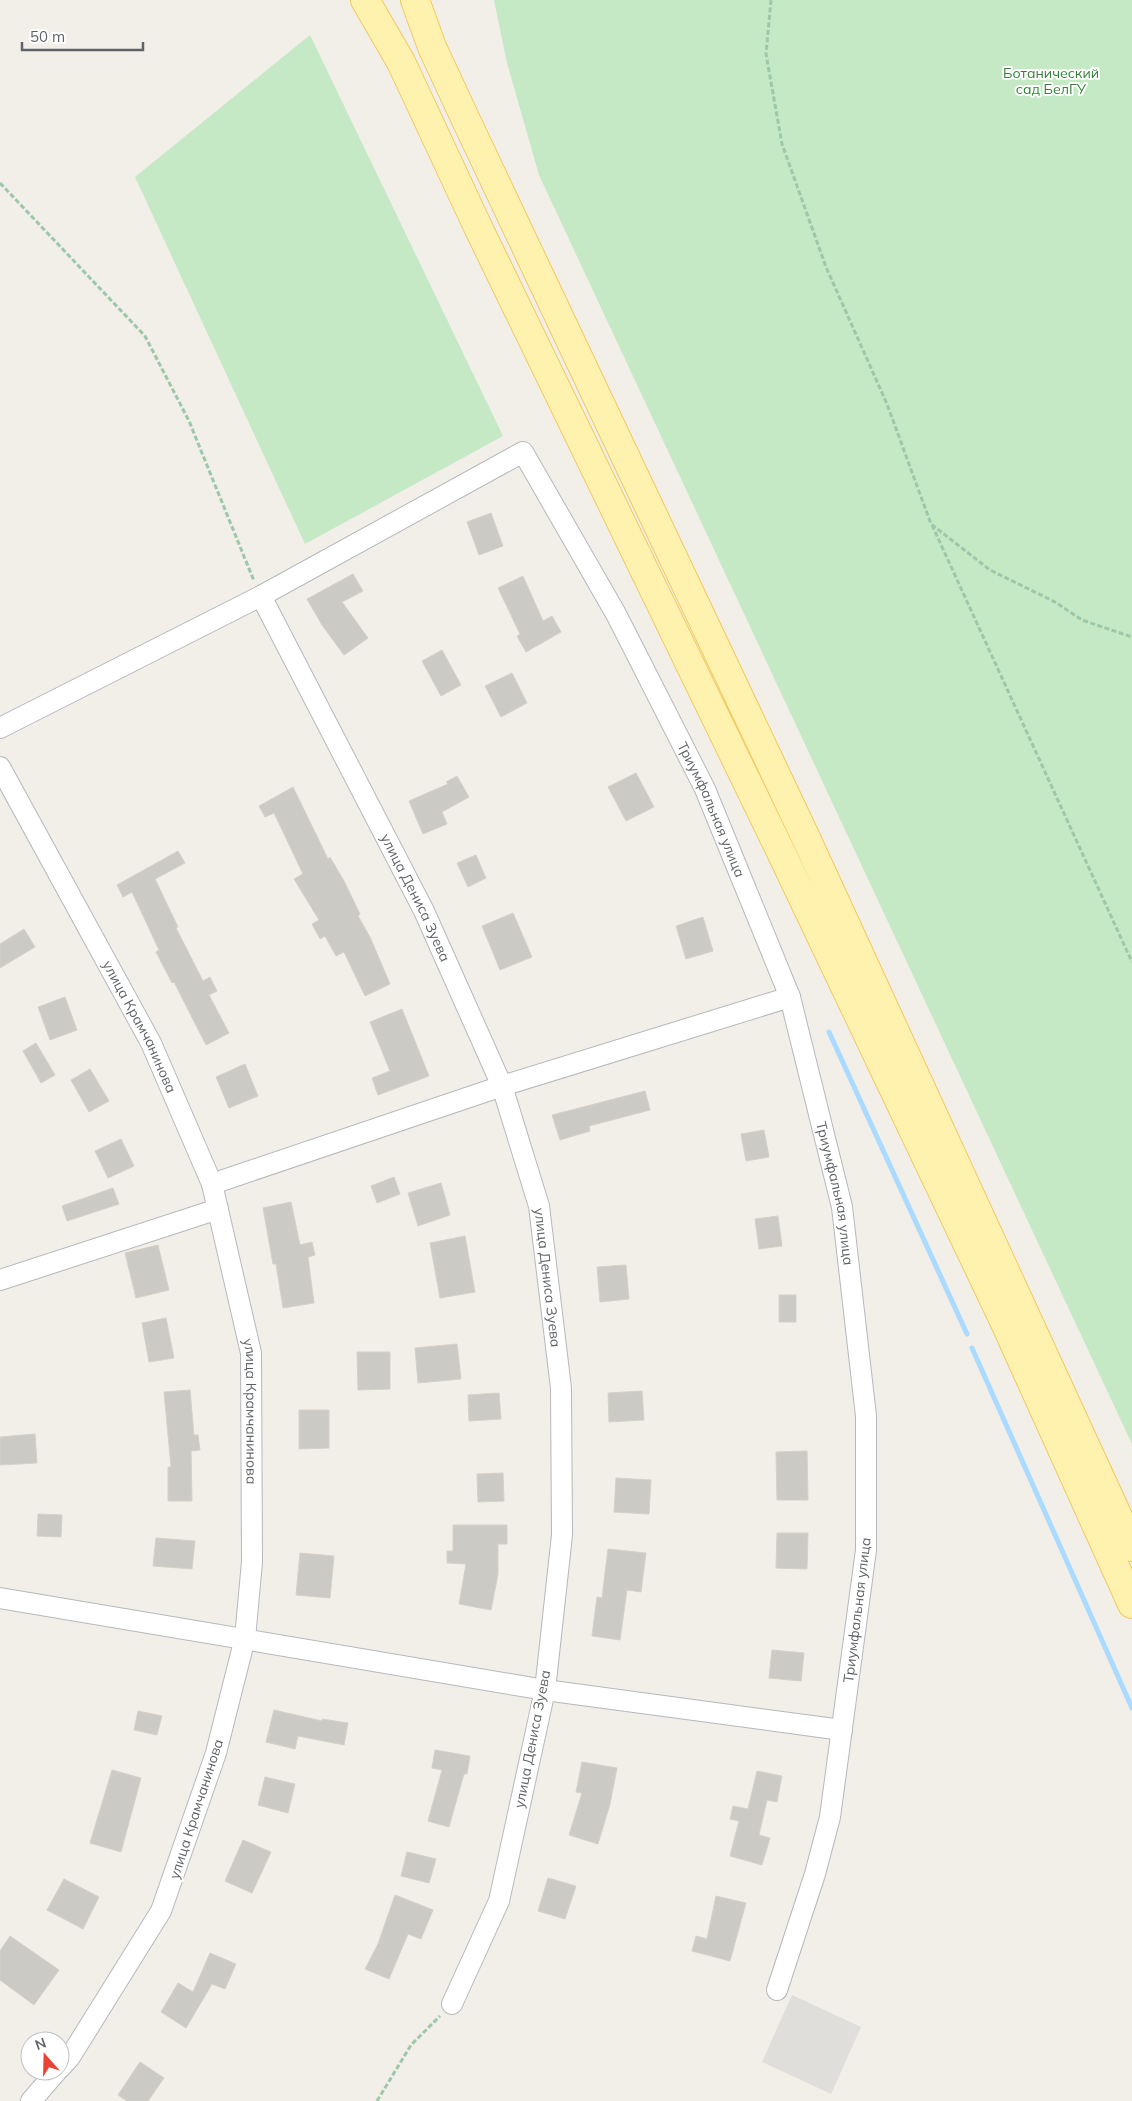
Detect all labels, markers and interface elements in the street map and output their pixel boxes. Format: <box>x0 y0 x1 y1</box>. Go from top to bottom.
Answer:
scale bar <box>22 20 144 52</box>
text: 50 m <box>30 27 65 46</box>
park label: Ботанический сад БелГУ <box>1003 64 1099 98</box>
street label: Триумфальная улица <box>674 739 749 880</box>
street label: улица Дениса Зуева <box>377 831 454 964</box>
street label: улица Крамчанинова <box>99 957 181 1096</box>
street label: Триумфальная улица <box>812 1120 858 1266</box>
street label: улица Дениса Зуева <box>530 1207 565 1348</box>
street label: улица Крамчанинова <box>239 1337 261 1484</box>
street label: Триумфальная улица <box>839 1536 875 1684</box>
street label: улица Дениса Зуева <box>510 1668 554 1810</box>
street label: улица Крамчанинова <box>165 1737 227 1881</box>
north arrow <box>20 2031 70 2081</box>
text: N <box>33 2034 49 2054</box>

